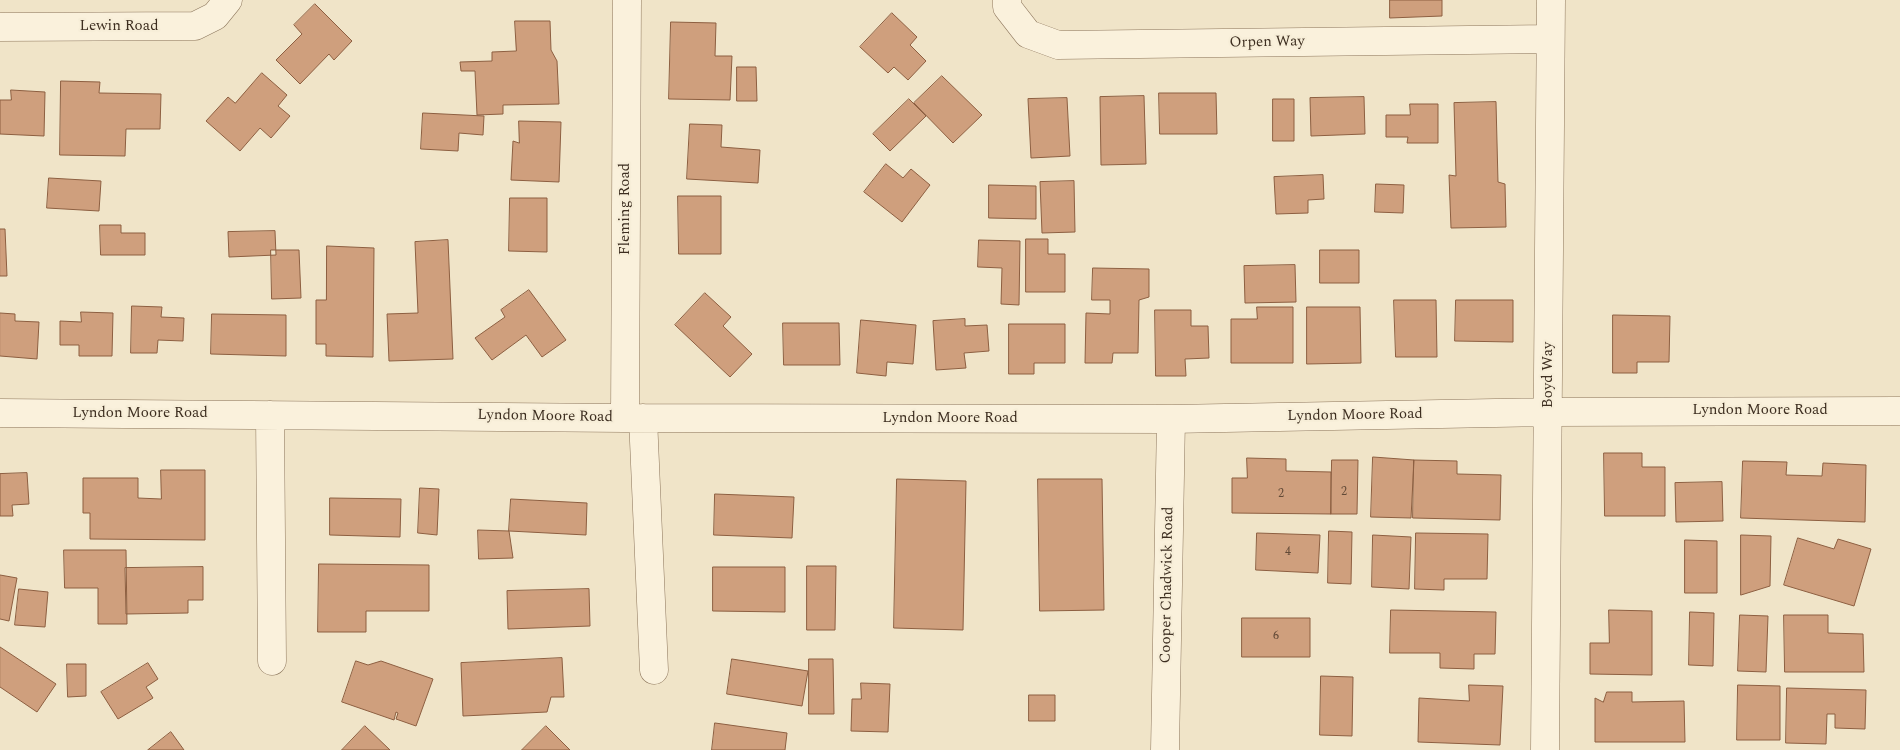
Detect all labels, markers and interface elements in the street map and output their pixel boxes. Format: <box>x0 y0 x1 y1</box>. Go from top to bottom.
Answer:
street label: Lewin Road <box>79 18 159 36</box>
street label: Orpen Way <box>1229 33 1305 53</box>
street label: Fleming Road <box>617 163 635 255</box>
street label: Boyd Way <box>1540 342 1558 408</box>
street label: Lyndon Moore Road <box>1692 402 1828 420</box>
street label: Lyndon Moore Road <box>72 405 208 423</box>
street label: Lyndon Moore Road <box>1287 406 1423 426</box>
street label: Lyndon Moore Road <box>477 407 613 427</box>
street label: Lyndon Moore Road <box>882 410 1018 428</box>
house number: 2 <box>1341 486 1347 500</box>
house number: 2 <box>1278 488 1284 502</box>
street label: Cooper Chadwick Road <box>1158 506 1178 664</box>
house number: 4 <box>1285 546 1291 560</box>
house number: 6 <box>1273 630 1279 644</box>

